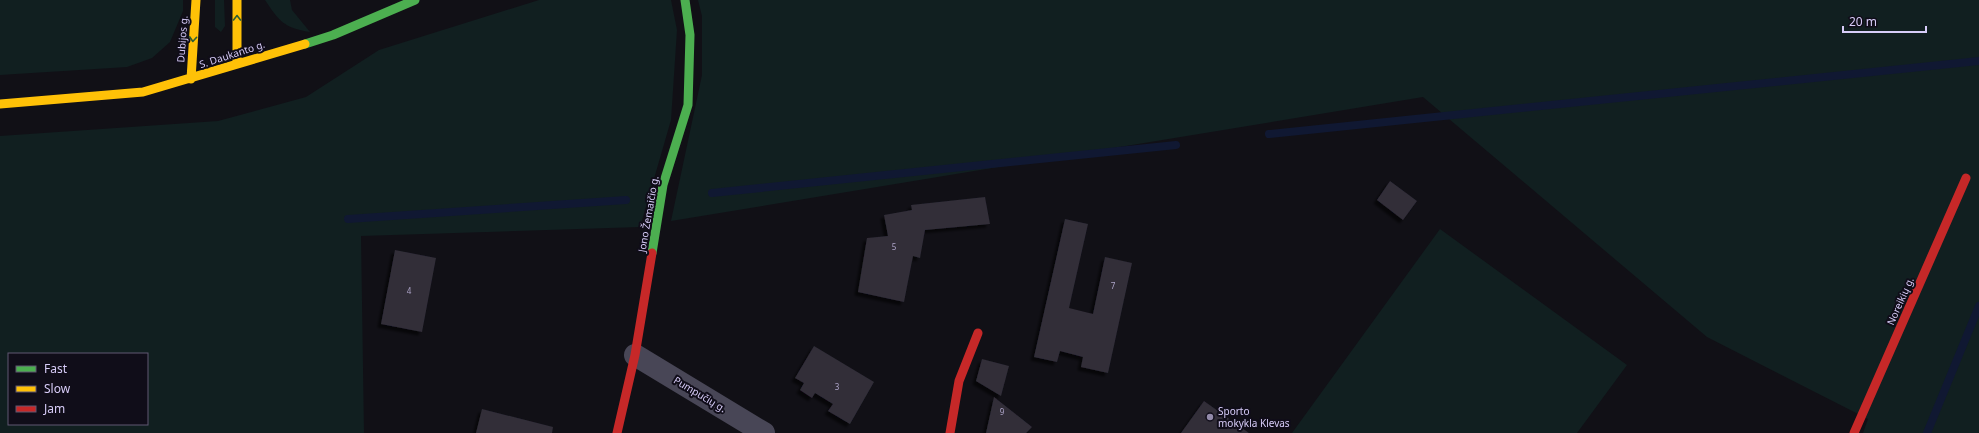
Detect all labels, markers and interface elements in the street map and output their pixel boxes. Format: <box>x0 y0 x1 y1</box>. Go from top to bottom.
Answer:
scale bar <box>1843 8 1926 34</box>
text: 20 m <box>1849 13 1877 30</box>
street label: Dubijos g. <box>173 15 191 63</box>
one-way arrow <box>233 15 241 21</box>
one-way arrow <box>189 36 198 42</box>
street label: S. Daukanto g. <box>197 37 267 71</box>
street label: Jono Žemaičio g. <box>634 175 662 254</box>
house number: 5 <box>892 241 897 252</box>
street label: Noreikių g. <box>1883 275 1917 327</box>
house number: 7 <box>1111 280 1116 291</box>
house number: 4 <box>407 285 412 296</box>
legend <box>8 353 148 425</box>
text: Fast <box>44 360 68 377</box>
street label: Pumpučių g. <box>671 373 729 415</box>
text: Slow <box>44 380 71 397</box>
house number: 3 <box>835 381 840 392</box>
text: Jam <box>43 400 65 417</box>
place label: Sporto mokykla Klevas <box>1218 404 1290 430</box>
house number: 9 <box>1000 406 1005 417</box>
marker: Sporto mokykla Klevas <box>1205 412 1215 422</box>

